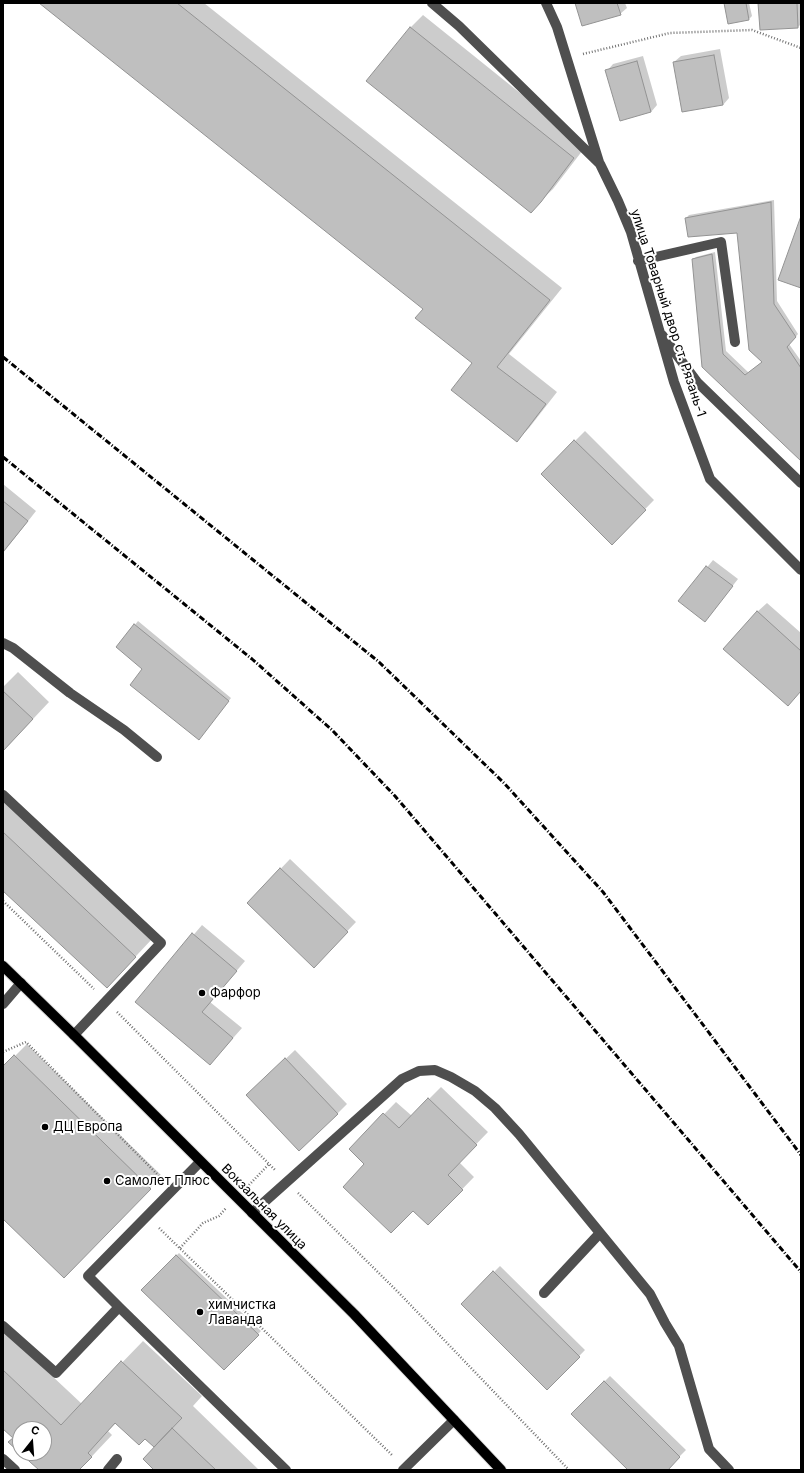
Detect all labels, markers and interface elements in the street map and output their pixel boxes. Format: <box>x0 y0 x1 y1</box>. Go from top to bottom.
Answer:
street label: улица Товарный двор ст. Рязань-1 <box>627 207 709 419</box>
place label: Фарфор <box>210 985 261 1001</box>
marker: Фарфор <box>197 988 207 998</box>
place label: ДЦ Европа <box>53 1119 123 1135</box>
marker: ДЦ Европа <box>40 1122 50 1132</box>
street label: Вокзальная улица <box>218 1161 310 1253</box>
place label: Самолет Плюс <box>115 1173 210 1189</box>
marker: Самолет Плюс <box>102 1176 112 1186</box>
place label: химчистка Лаванда <box>208 1297 276 1328</box>
marker: химчистка Лаванда <box>195 1307 205 1317</box>
north arrow <box>12 1421 52 1461</box>
text: С <box>29 1423 41 1438</box>

